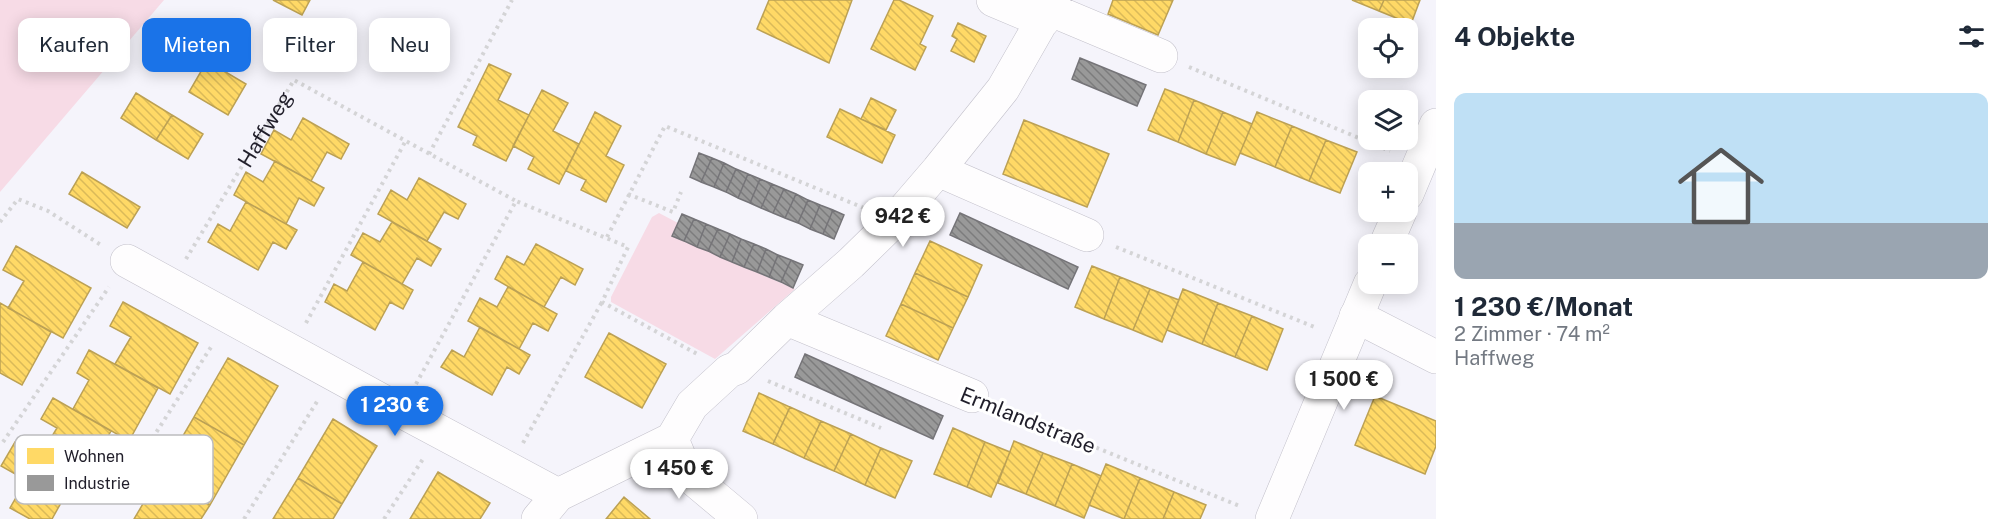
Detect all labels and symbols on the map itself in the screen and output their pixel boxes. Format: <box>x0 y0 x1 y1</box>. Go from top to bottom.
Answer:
street label: Haffweg <box>232 86 297 172</box>
pin: 942 € <box>861 197 945 248</box>
pin: 1 500 € <box>1289 360 1399 411</box>
street label: Ermlandstraße <box>957 381 1099 459</box>
pin: 1 230 € <box>340 386 450 437</box>
legend <box>15 435 213 504</box>
text: Wohnen <box>64 447 124 466</box>
pin: 1 450 € <box>624 449 734 500</box>
text: Industrie <box>64 474 130 493</box>

